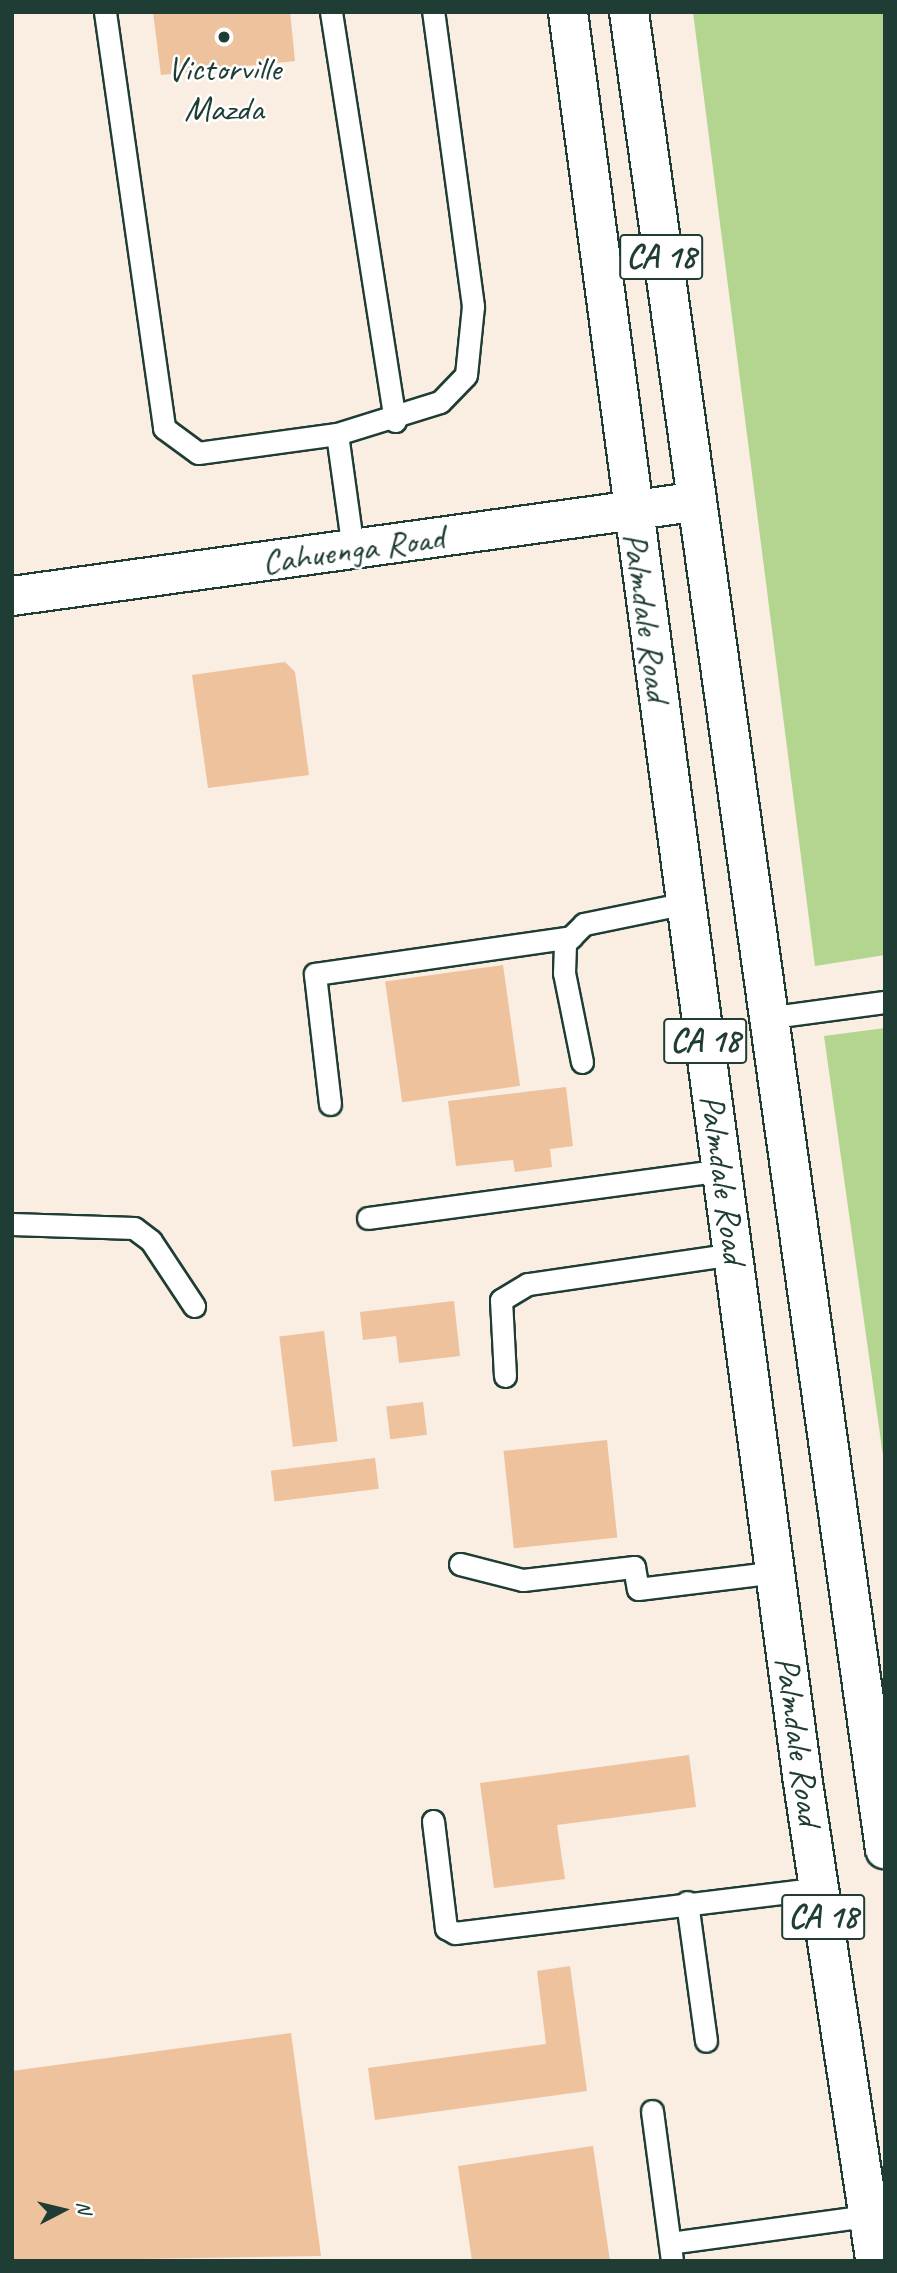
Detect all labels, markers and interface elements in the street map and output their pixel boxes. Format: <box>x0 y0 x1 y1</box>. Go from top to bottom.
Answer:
marker: Victorville Mazda <box>216 29 232 45</box>
place label: Victorville Mazda <box>167 48 281 130</box>
road number: CA 18 <box>619 228 703 286</box>
street label: Cahuenga Road <box>260 516 446 584</box>
street label: Palmdale Road <box>613 530 679 704</box>
road number: CA 18 <box>663 1012 747 1070</box>
street label: Palmdale Road <box>690 1092 756 1266</box>
street label: Palmdale Road <box>765 1654 831 1828</box>
road number: CA 18 <box>781 1887 865 1946</box>
north arrow <box>28 2175 98 2245</box>
text: N <box>71 2200 96 2215</box>

